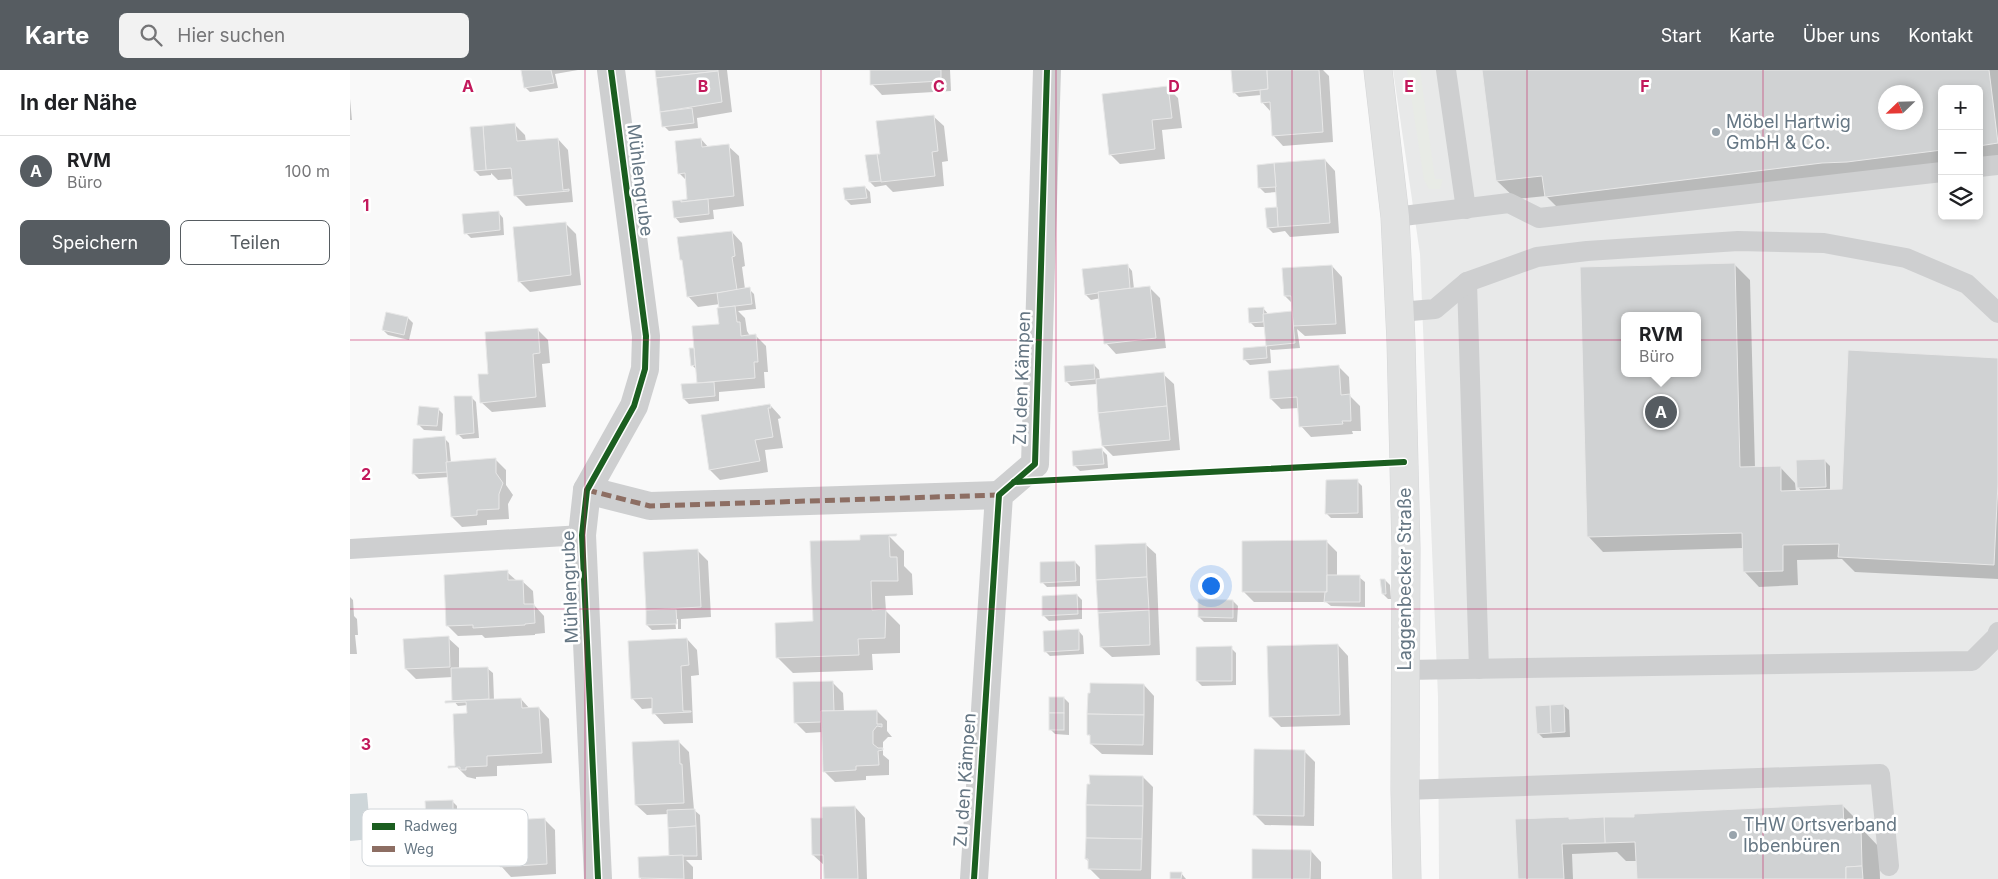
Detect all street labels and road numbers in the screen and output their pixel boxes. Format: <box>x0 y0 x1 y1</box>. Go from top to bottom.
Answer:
street label: Mühlengrube <box>623 123 658 237</box>
street label: Zu den Kämpen <box>1009 310 1034 445</box>
street label: Laggenbecker Straße <box>1394 487 1415 671</box>
street label: Mühlengrube <box>557 530 582 644</box>
street label: Zu den Kämpen <box>949 712 980 848</box>

